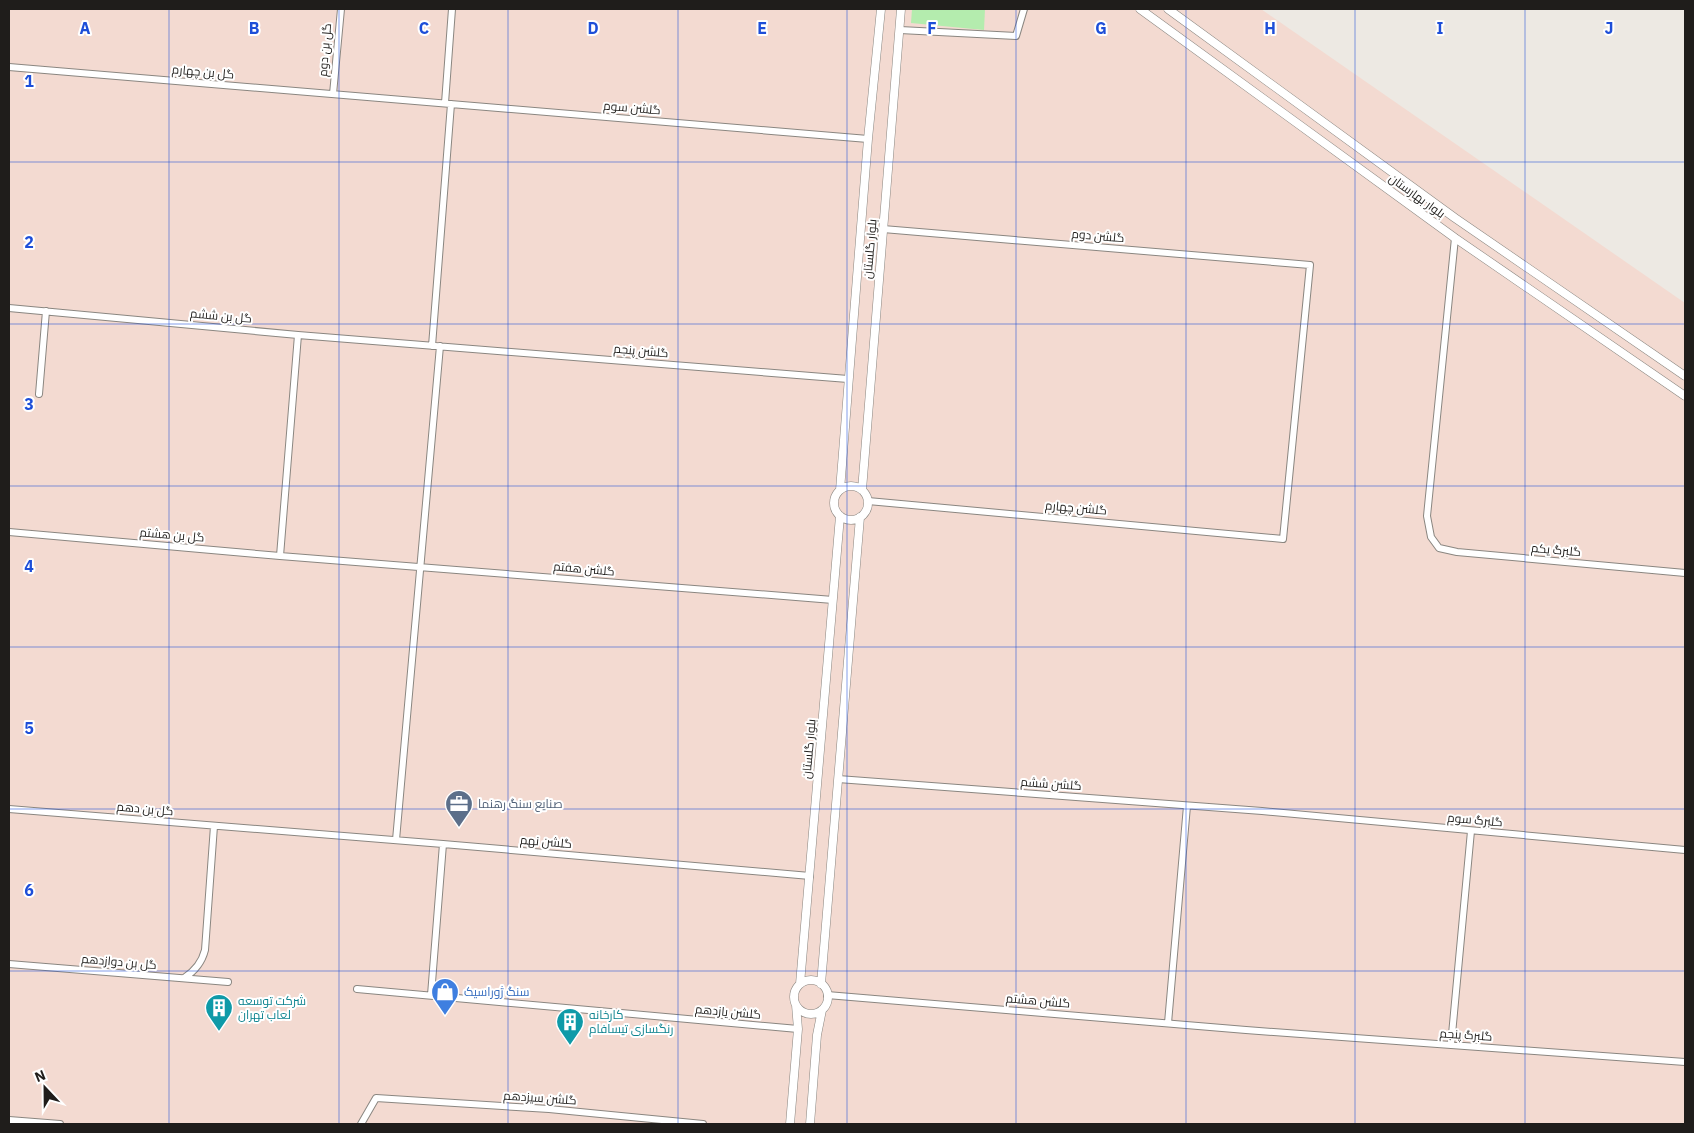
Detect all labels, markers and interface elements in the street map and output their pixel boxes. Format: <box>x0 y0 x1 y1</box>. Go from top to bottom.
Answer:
text: A <box>80 18 91 38</box>
text: B <box>249 18 260 38</box>
text: C <box>419 18 429 38</box>
text: D <box>587 18 599 38</box>
text: E <box>757 18 767 38</box>
text: F <box>927 18 937 38</box>
text: G <box>1095 18 1107 38</box>
text: H <box>1264 18 1276 38</box>
text: I <box>1437 18 1444 38</box>
text: J <box>1605 18 1613 38</box>
street label: گل بن دوم <box>315 23 335 77</box>
street label: گل بن چهارم <box>171 61 235 84</box>
text: 1 <box>24 71 34 91</box>
street label: گلشن سوم <box>603 98 661 118</box>
street label: بلوار بهارستان <box>1386 170 1448 221</box>
street label: بلوار گلستان <box>859 218 880 280</box>
street label: گلشن دوم <box>1071 226 1125 246</box>
text: 2 <box>24 232 34 252</box>
street label: گل بن ششم <box>189 305 253 327</box>
street label: گلشن پنجم <box>613 341 669 362</box>
text: 3 <box>24 394 34 414</box>
street label: گلشن چهارم <box>1044 497 1108 520</box>
street label: گل بن هشتم <box>139 524 205 546</box>
street label: گلبرگ یکم <box>1530 540 1582 560</box>
text: 4 <box>24 556 34 576</box>
street label: گلشن هفتم <box>553 558 615 580</box>
text: 5 <box>24 718 34 738</box>
street label: بلوار گلستان <box>798 718 819 780</box>
street label: گلشن ششم <box>1020 774 1082 794</box>
office icon: صنایع سنگ رهنما <box>444 789 474 828</box>
place label: صنایع سنگ رهنما <box>478 796 562 812</box>
street label: گل بن دهم <box>116 799 174 819</box>
street label: گلبرگ سوم <box>1447 810 1503 830</box>
street label: گلشن نهم <box>519 832 573 852</box>
text: 6 <box>24 880 34 900</box>
street label: گل بن دوازدهم <box>81 951 157 973</box>
shop icon: سنگ ژوراسیک <box>430 977 460 1016</box>
place label: سنگ ژوراسیک <box>464 984 530 999</box>
street label: گلشن هشتم <box>1005 990 1071 1012</box>
building icon: شرکت توسعه لعاب تهران <box>204 993 234 1032</box>
place label: شرکت توسعه لعاب تهران <box>238 993 306 1022</box>
street label: گلشن یازدهم <box>694 1001 762 1023</box>
building icon: کارخانه رنگسازی تیسافام <box>555 1007 585 1046</box>
place label: کارخانه رنگسازی تیسافام <box>589 1007 673 1037</box>
street label: گلبرگ پنجم <box>1439 1025 1493 1046</box>
north arrow <box>20 1063 70 1113</box>
text: N <box>32 1066 48 1086</box>
street label: گلشن سیزدهم <box>503 1087 577 1109</box>

